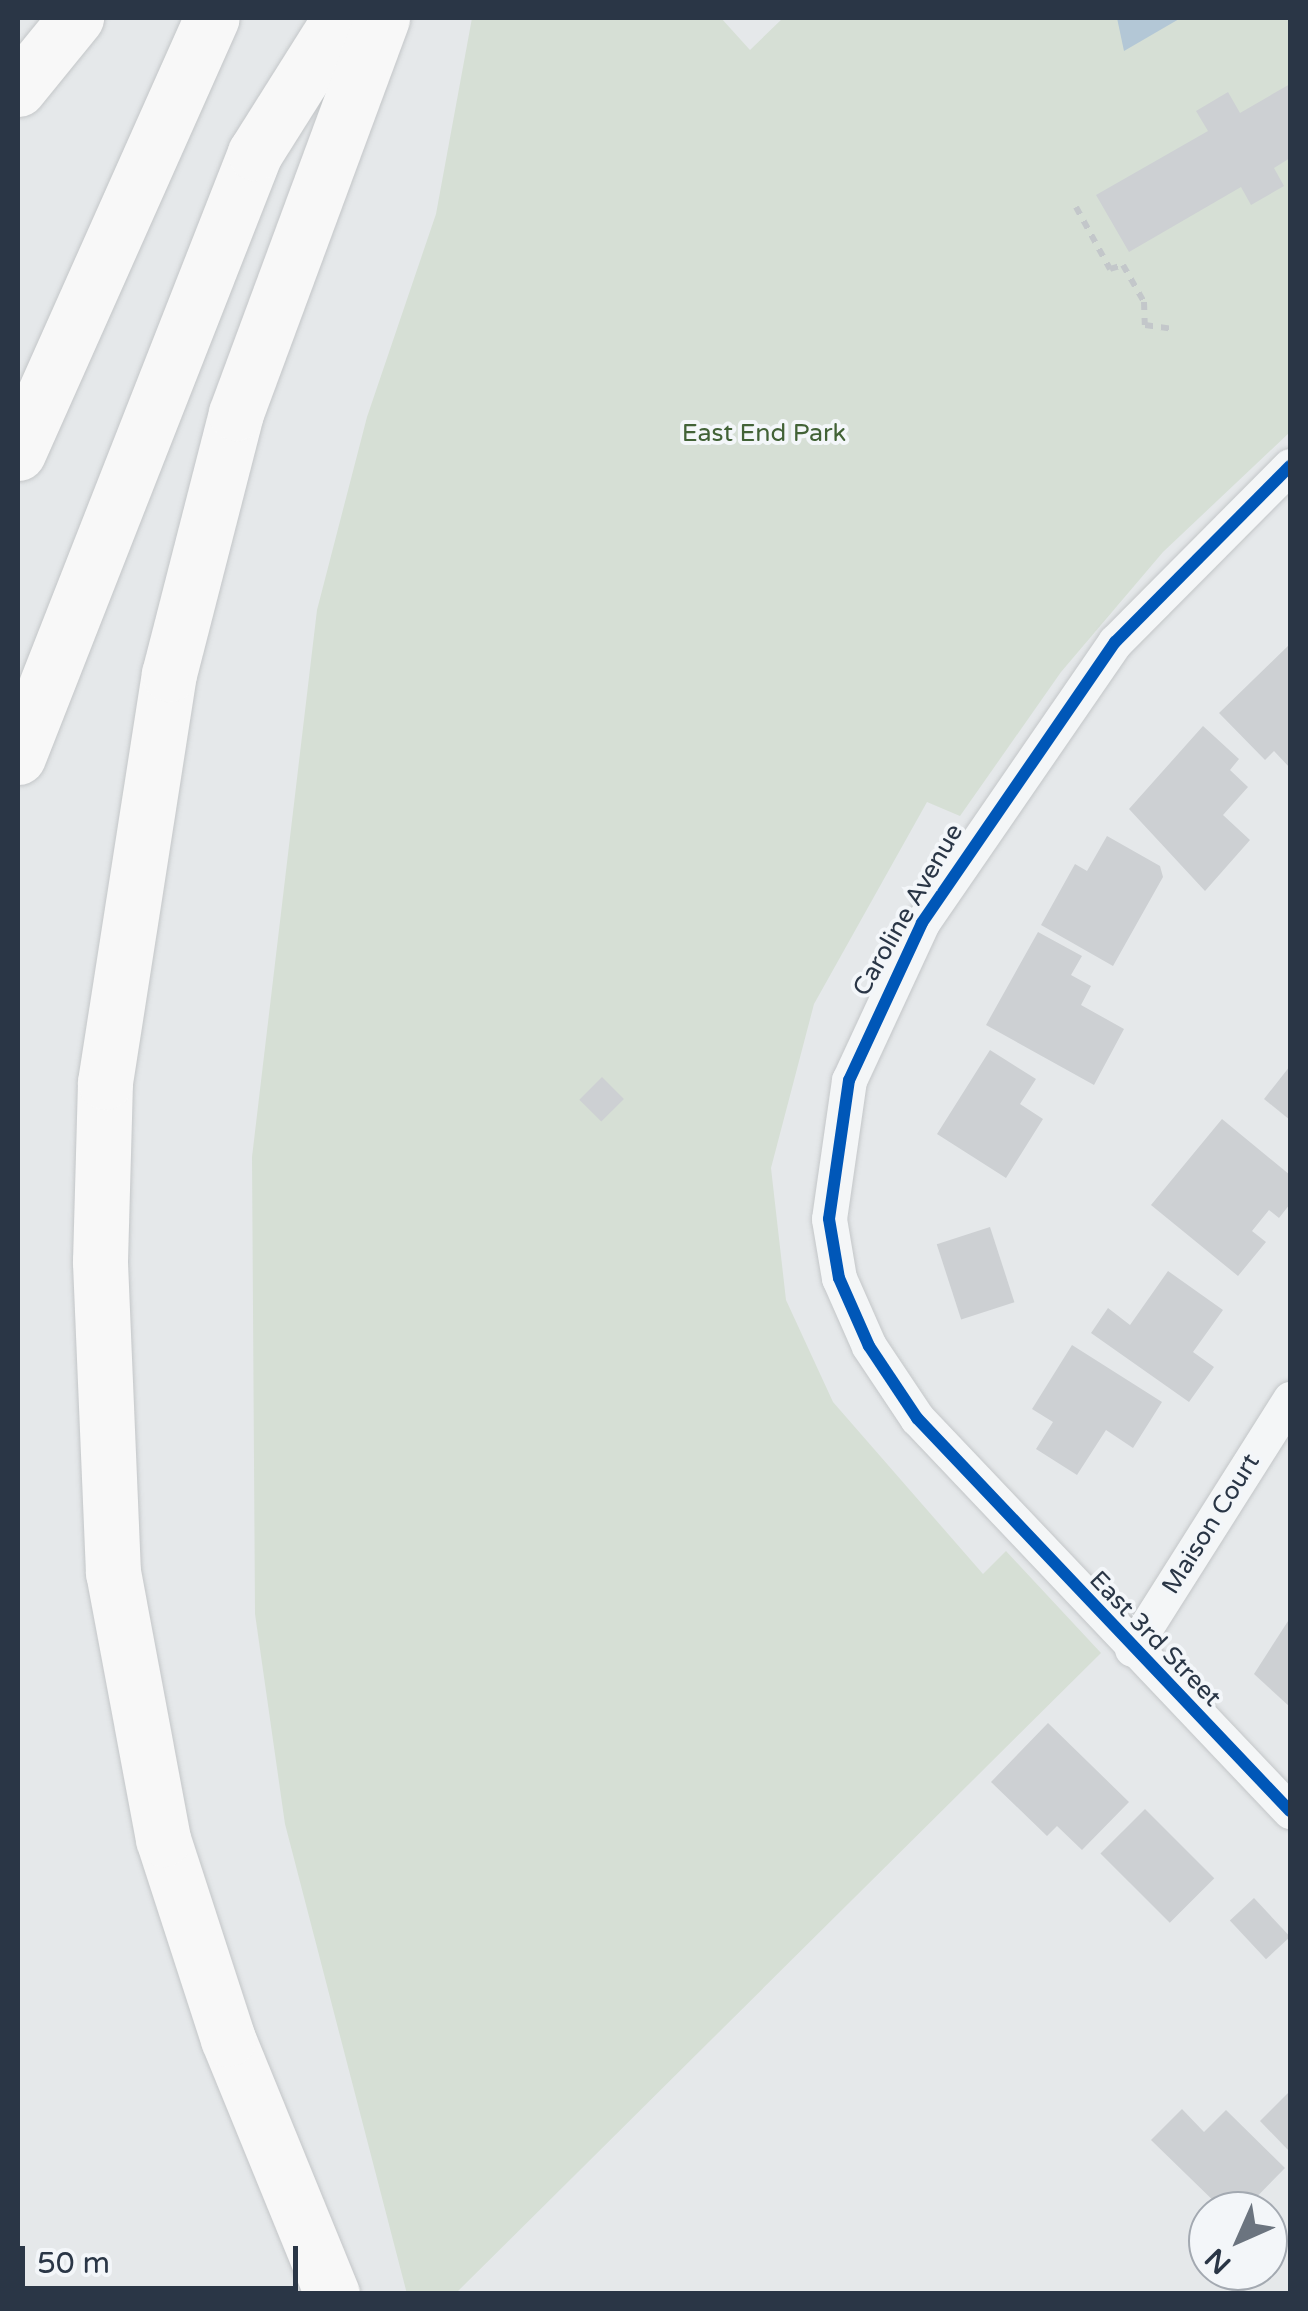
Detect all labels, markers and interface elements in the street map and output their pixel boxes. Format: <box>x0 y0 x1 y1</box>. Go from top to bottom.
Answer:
park label: East End Park <box>682 418 846 448</box>
street label: Caroline Avenue <box>847 819 969 1001</box>
street label: Maison Court <box>1156 1448 1266 1600</box>
street label: East 3rd Street <box>1083 1565 1227 1713</box>
north arrow <box>1188 2191 1288 2291</box>
scale bar <box>25 2226 302 2288</box>
text: N <box>1198 2241 1238 2281</box>
text: 50 m <box>37 2245 110 2282</box>

